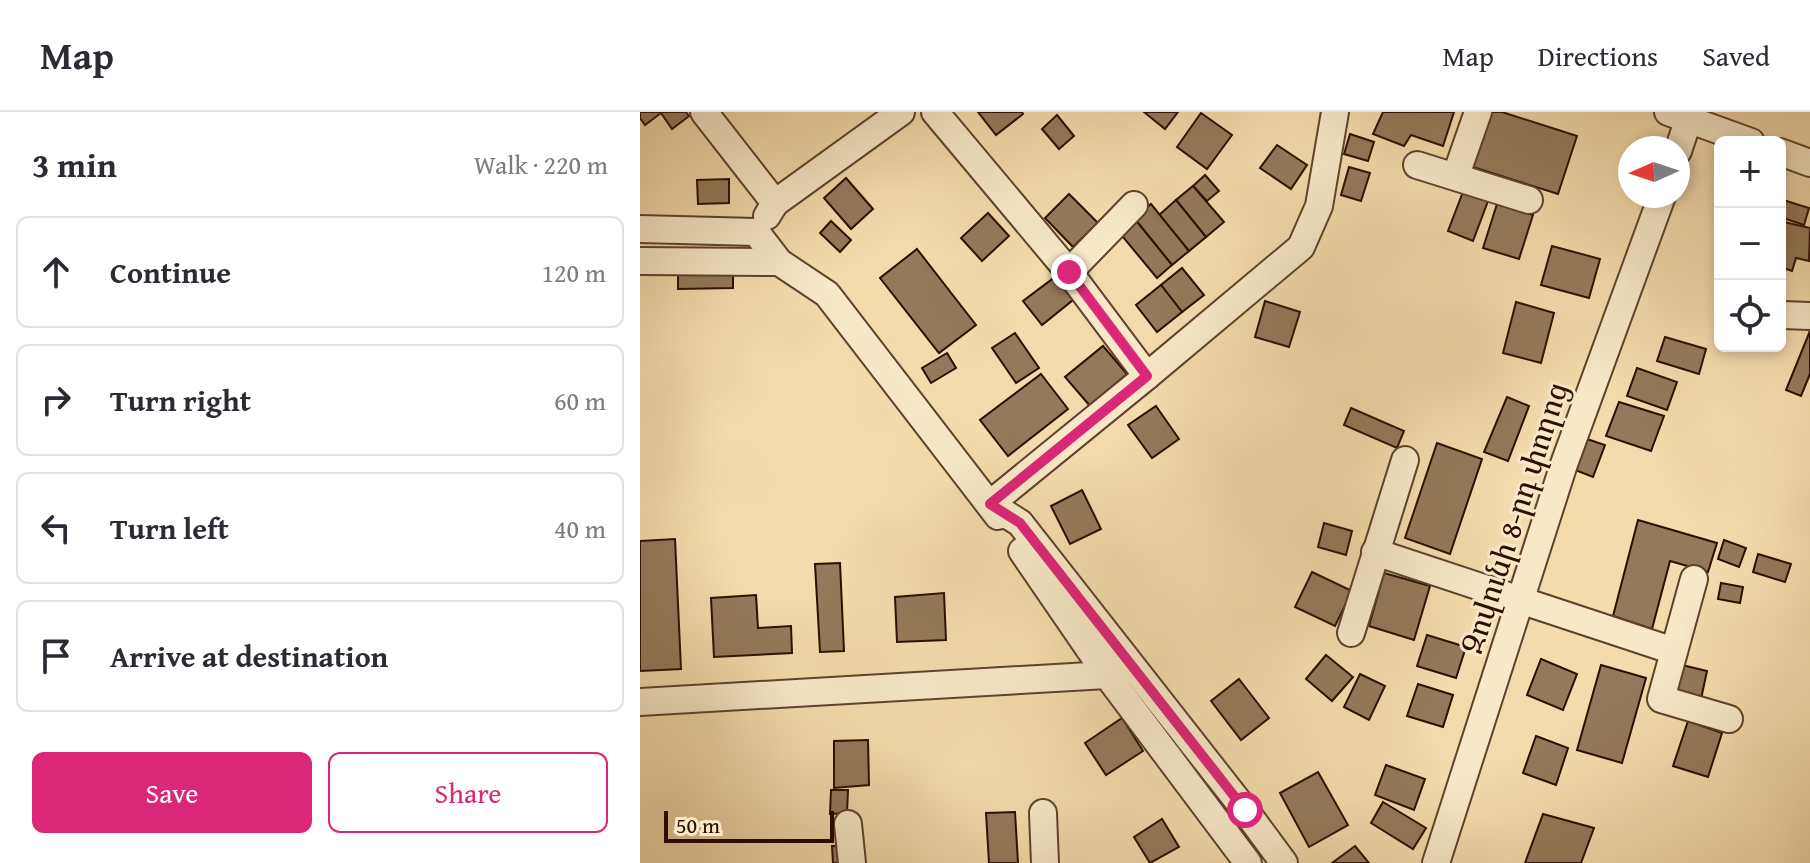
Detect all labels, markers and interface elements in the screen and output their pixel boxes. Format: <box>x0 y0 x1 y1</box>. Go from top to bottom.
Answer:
text: Map <box>40 27 114 83</box>
text: Map <box>1442 35 1494 76</box>
text: Directions <box>1538 35 1658 76</box>
text: Saved <box>1702 35 1770 76</box>
north arrow <box>1618 136 1690 208</box>
map controls <box>1714 136 1786 352</box>
button: + <box>1714 136 1786 208</box>
text: 3 min <box>32 140 117 189</box>
text: Walk · 220 m <box>474 145 608 184</box>
button: − <box>1714 208 1786 280</box>
icon: ahead <box>34 250 78 294</box>
text: Continue <box>110 250 231 294</box>
text: 120 m <box>541 253 606 292</box>
route end <box>1051 254 1087 290</box>
button: locate <box>1714 280 1786 352</box>
street label: Զովունի 8-րդ փողոց <box>1449 376 1579 659</box>
icon: right <box>34 378 78 422</box>
text: Turn right <box>110 378 251 422</box>
text: 60 m <box>554 381 606 420</box>
icon: left <box>34 506 78 550</box>
text: Turn left <box>110 506 229 550</box>
text: 40 m <box>554 509 606 548</box>
icon: arrive <box>34 634 78 678</box>
text: Arrive at destination <box>110 634 388 678</box>
button: Save <box>32 752 312 833</box>
button: Share <box>328 752 608 833</box>
route start <box>1227 792 1263 828</box>
scale bar <box>664 807 834 843</box>
text: 50 m <box>676 809 720 841</box>

